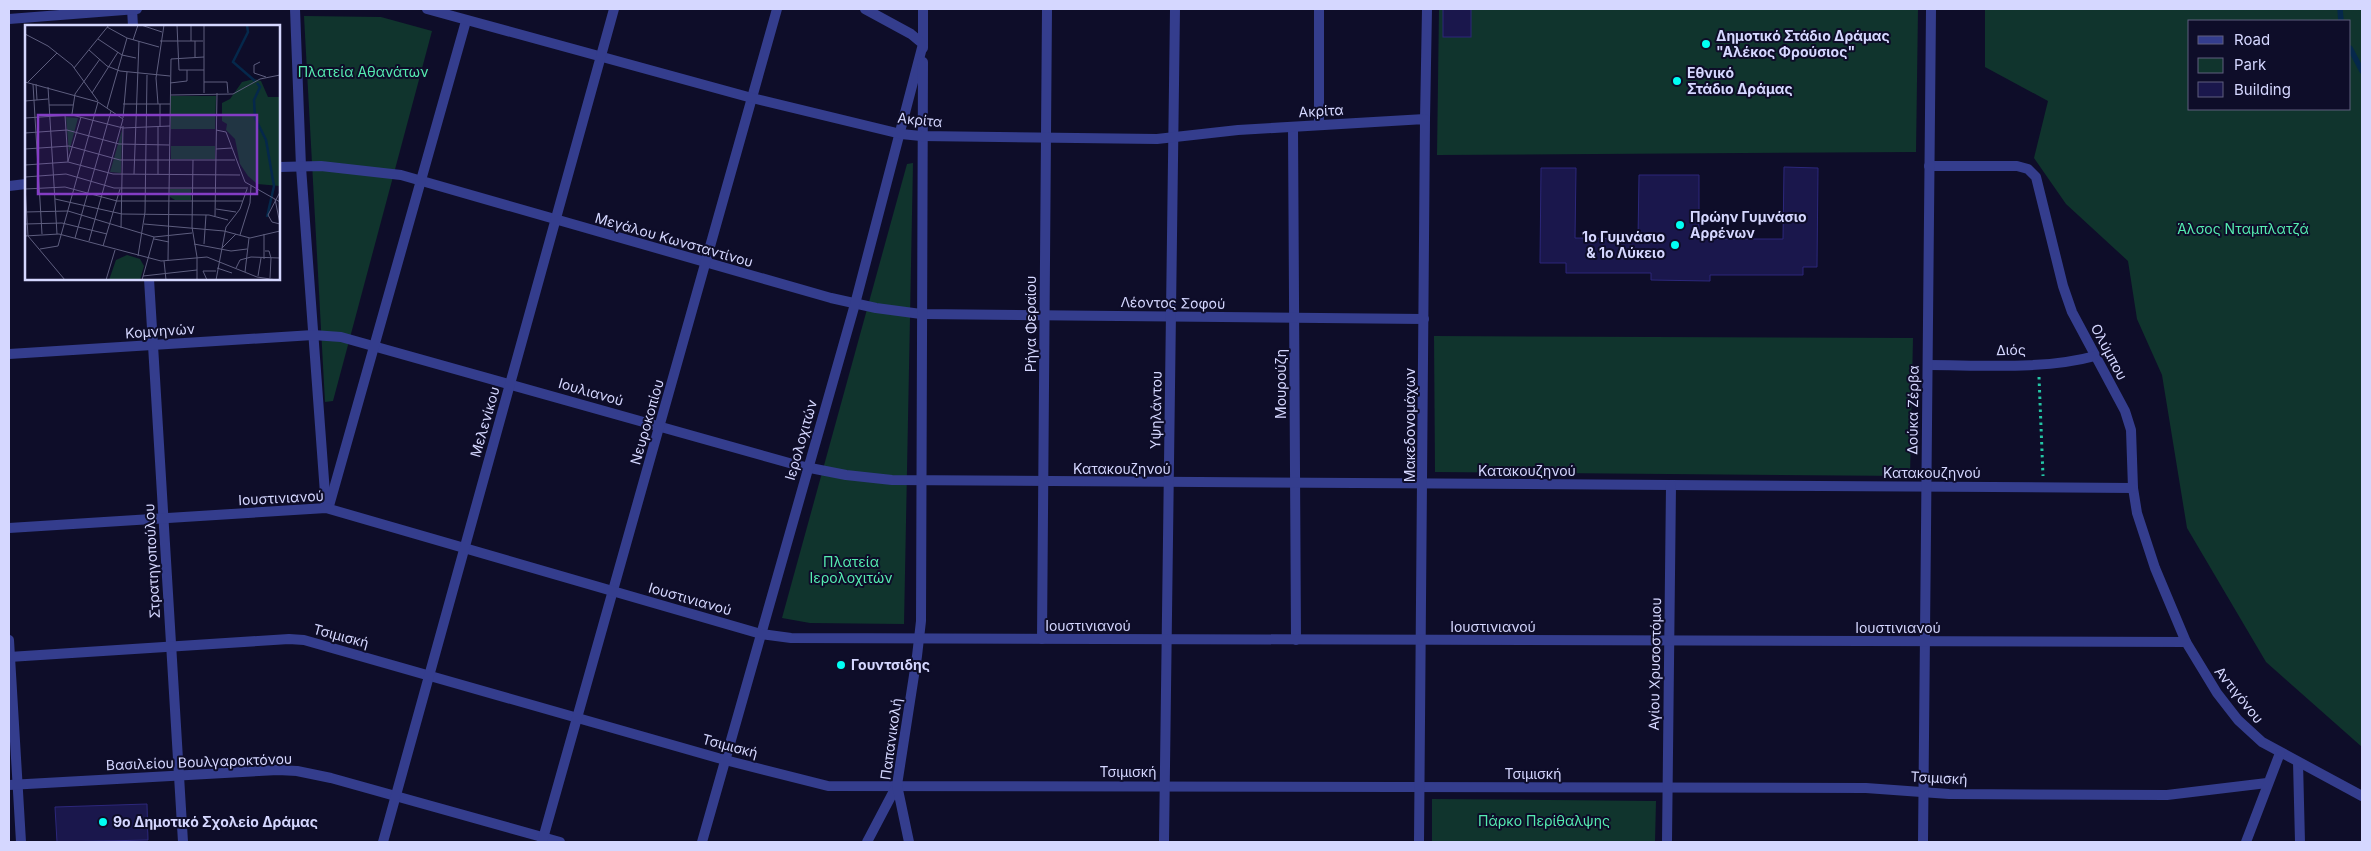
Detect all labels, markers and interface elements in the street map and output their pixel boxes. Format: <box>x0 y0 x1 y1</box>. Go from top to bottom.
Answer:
legend <box>2188 20 2351 110</box>
inset map <box>25 25 280 280</box>
place label: Δημοτικό Στάδιο Δράμας "Αλέκος Φρούσιος" <box>1716 27 1890 60</box>
text: Road <box>2234 30 2270 49</box>
marker: Δημοτικό Στάδιο Δράμας "Αλέκος Φρούσιος" <box>1700 38 1712 50</box>
text: Park <box>2234 55 2267 74</box>
park label: Πλατεία Αθανάτων <box>298 63 428 80</box>
place label: Εθνικό Στάδιο Δράμας <box>1687 64 1793 97</box>
marker: Εθνικό Στάδιο Δράμας <box>1671 75 1683 87</box>
text: Building <box>2234 80 2291 99</box>
street label: Ακρίτα <box>1298 101 1344 120</box>
street label: Ακρίτα <box>897 109 943 130</box>
place label: Πρώην Γυμνάσιο Αρρένων <box>1690 208 1807 241</box>
street label: Μεγάλου Κωνσταντίνου <box>593 209 755 270</box>
marker: Πρώην Γυμνάσιο Αρρένων <box>1674 219 1686 231</box>
park label: Άλσος Νταμπλατζά <box>2177 220 2309 237</box>
place label: 1o Γυμνάσιο & 1ο Λύκειο <box>1582 228 1665 261</box>
marker: 1o Γυμνάσιο & 1ο Λύκειο <box>1669 239 1681 251</box>
street label: Ρήγα Φεραίου <box>1022 276 1039 372</box>
street label: Λέοντος Σοφού <box>1121 293 1225 312</box>
street label: Κομνηνών <box>125 320 195 341</box>
street label: Ολύμπου <box>2088 321 2131 383</box>
street label: Διός <box>1996 341 2026 358</box>
street label: Μουρούζη <box>1272 349 1289 419</box>
street label: Δούκα Ζέρβα <box>1903 365 1922 455</box>
street label: Μακεδονομάχων <box>1401 368 1418 482</box>
street label: Υψηλάντου <box>1146 371 1165 449</box>
street label: Ιουλιανού <box>557 374 626 409</box>
street label: Νευροκοπίου <box>626 377 667 467</box>
street label: Μελενίκου <box>466 385 503 459</box>
street label: Ιερολοχιτών <box>781 398 820 482</box>
street label: Κατακουζηνού <box>1073 460 1171 477</box>
street label: Κατακουζηνού <box>1478 462 1576 479</box>
street label: Κατακουζηνού <box>1883 464 1981 481</box>
street label: Ιουστινιανού <box>238 487 324 508</box>
street label: Στρατηγοπούλου <box>140 503 163 619</box>
park label: Πλατεία Ιερολοχιτών <box>809 553 893 586</box>
street label: Ιουστινιανού <box>647 579 734 619</box>
street label: Αγίου Χρυσοστόμου <box>1645 597 1664 731</box>
street label: Ιουστινιανού <box>1045 617 1131 634</box>
street label: Ιουστινιανού <box>1450 618 1536 635</box>
street label: Ιουστινιανού <box>1855 619 1941 636</box>
street label: Τσιμισκή <box>311 620 371 651</box>
place label: Γουντσιδης <box>851 656 930 673</box>
marker: Γουντσιδης <box>835 659 847 671</box>
street label: Αντιγόνου <box>2211 663 2267 727</box>
street label: Παπανικολή <box>876 697 905 781</box>
street label: Τσιμισκή <box>700 730 760 761</box>
street label: Βασιλείου Βουλγαροκτόνου <box>106 750 292 773</box>
street label: Τσιμισκή <box>1100 763 1156 780</box>
street label: Τσιμισκή <box>1505 765 1561 782</box>
street label: Τσιμισκή <box>1910 768 1968 787</box>
park label: Πάρκο Περίθαλψης <box>1478 812 1610 829</box>
place label: 9ο Δημοτικό Σχολείο Δράμας <box>113 813 318 830</box>
marker: 9ο Δημοτικό Σχολείο Δράμας <box>97 816 109 828</box>

